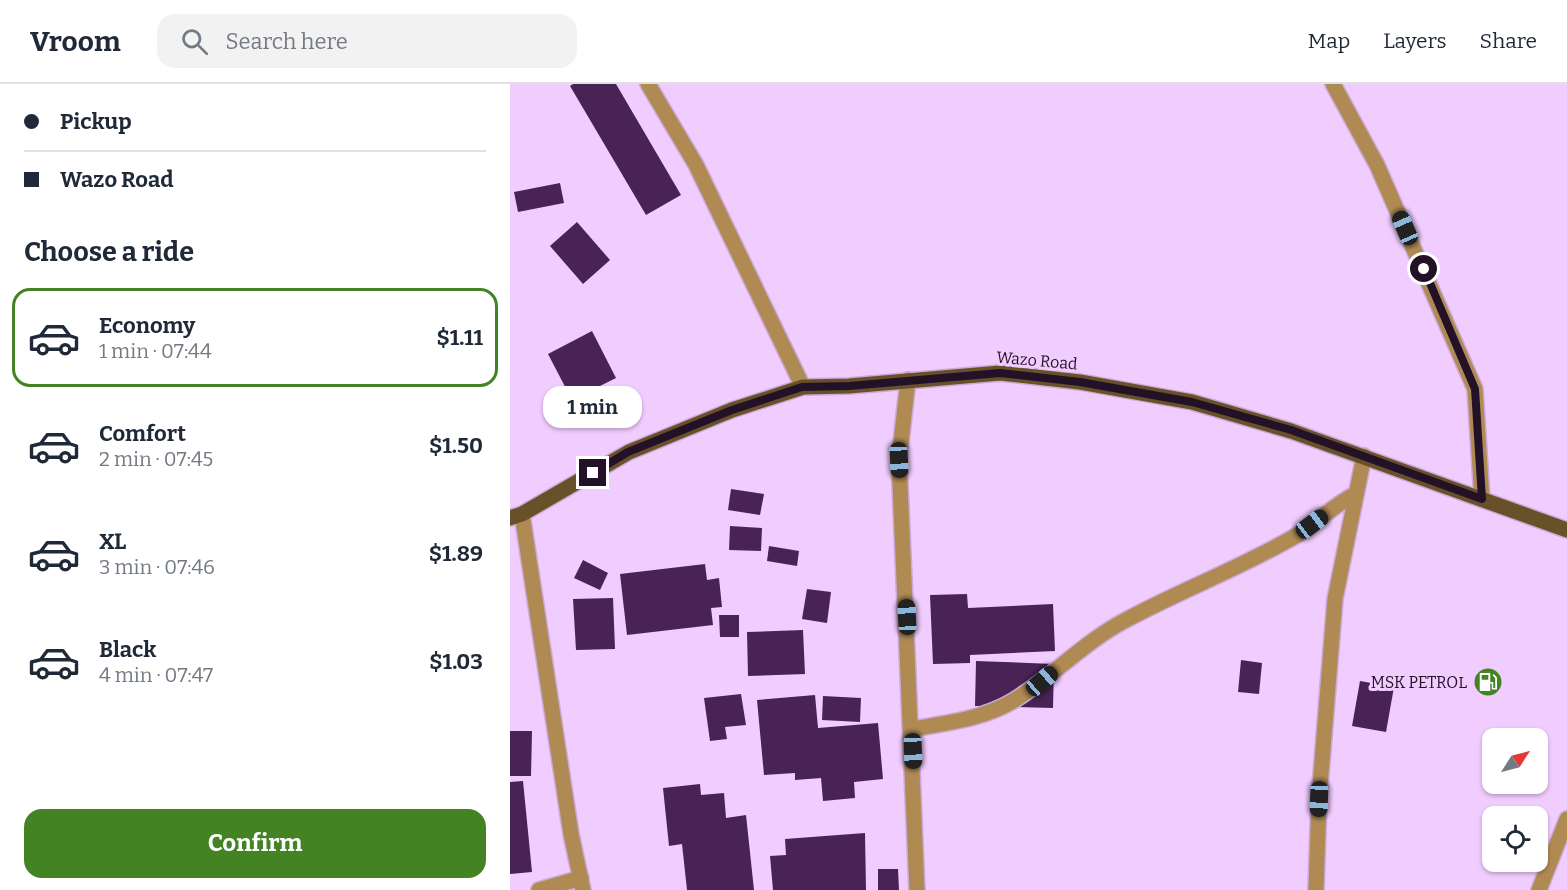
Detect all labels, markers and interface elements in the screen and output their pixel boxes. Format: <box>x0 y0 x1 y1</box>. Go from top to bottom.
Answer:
search box <box>157 14 577 68</box>
text: Vroom <box>30 25 121 58</box>
icon: search <box>178 25 211 58</box>
text: Search here <box>226 28 348 55</box>
text: Map <box>1308 28 1350 54</box>
text: Layers <box>1383 28 1447 54</box>
text: Share <box>1480 28 1537 54</box>
text: Pickup <box>60 108 132 135</box>
text: Wazo Road <box>60 166 174 193</box>
car <box>1389 208 1421 248</box>
text: Choose a ride <box>24 236 194 268</box>
route start <box>1410 255 1437 282</box>
icon: car <box>27 311 81 365</box>
text: Economy <box>99 312 195 339</box>
text: $1.11 <box>436 324 483 351</box>
text: 1 min · 07:44 <box>99 339 212 363</box>
street label: Wazo Road <box>996 347 1079 374</box>
callout: 1 min <box>544 386 642 428</box>
text: 1 min <box>567 395 618 419</box>
icon: car <box>27 419 81 473</box>
text: Comfort <box>99 420 186 447</box>
text: $1.50 <box>429 432 483 459</box>
car <box>889 442 909 478</box>
text: 2 min · 07:45 <box>99 447 213 471</box>
route end <box>579 459 606 486</box>
car <box>1292 506 1332 542</box>
icon: car <box>27 527 81 581</box>
text: XL <box>99 528 126 555</box>
text: $1.89 <box>429 540 483 567</box>
text: 3 min · 07:46 <box>99 555 215 579</box>
car <box>897 599 917 635</box>
icon: car <box>27 635 81 689</box>
text: Black <box>99 636 156 663</box>
text: $1.03 <box>429 648 483 675</box>
car <box>1023 662 1061 700</box>
text: 4 min · 07:47 <box>99 663 213 687</box>
fuel station icon: MSK PETROL <box>1472 666 1504 698</box>
place label: MSK PETROL <box>1371 673 1467 692</box>
north arrow <box>1482 728 1548 794</box>
map controls <box>1482 728 1548 872</box>
car <box>903 733 923 769</box>
car <box>1309 781 1329 817</box>
button: locate <box>1482 806 1548 872</box>
button: Confirm <box>24 809 486 878</box>

